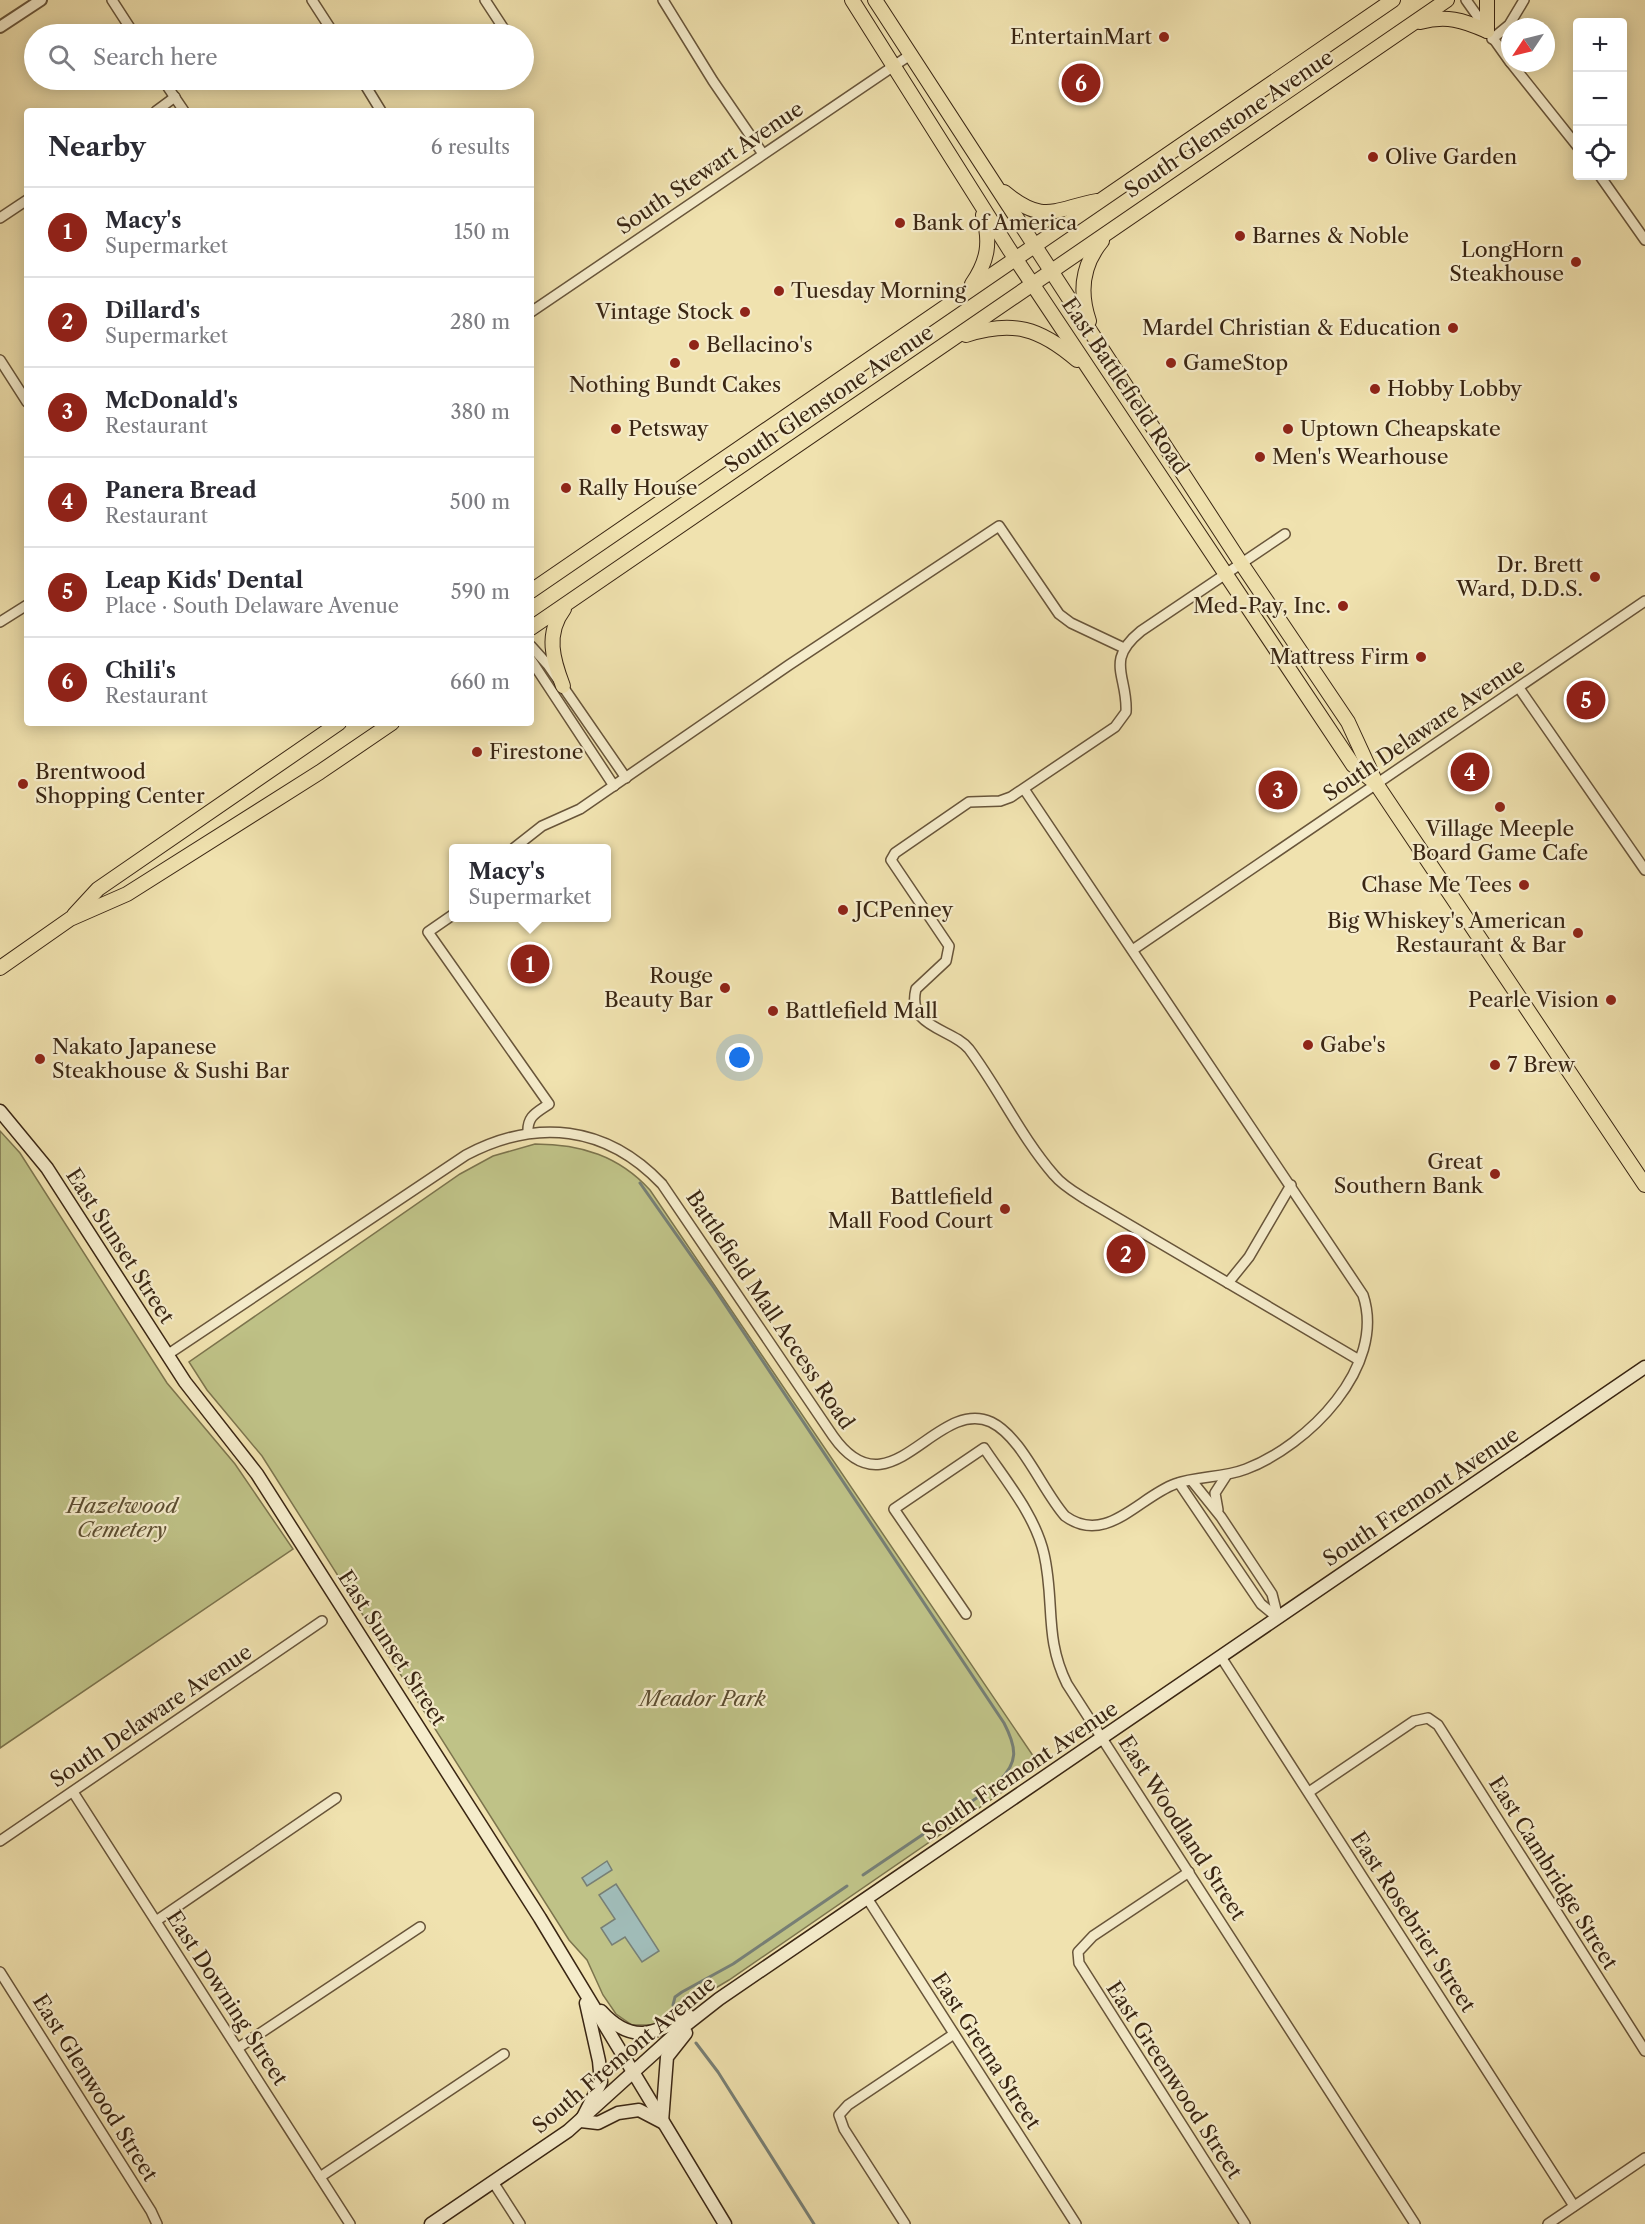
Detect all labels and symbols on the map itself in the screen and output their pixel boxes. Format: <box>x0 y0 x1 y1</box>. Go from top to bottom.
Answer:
north arrow <box>1501 18 1555 72</box>
place label: EntertainMart <box>1010 24 1153 49</box>
marker: EntertainMart <box>1157 30 1171 44</box>
street label: South Glenstone Avenue <box>1120 44 1338 203</box>
pin: 6 <box>1062 60 1100 106</box>
street label: South Stewart Avenue <box>612 96 808 239</box>
place label: Olive Garden <box>1385 144 1517 169</box>
marker: Olive Garden <box>1366 150 1380 164</box>
place label: Bank of America <box>912 210 1078 235</box>
marker: Bank of America <box>893 216 907 230</box>
place label: Barnes & Noble <box>1252 223 1409 248</box>
marker: Barnes & Noble <box>1233 229 1247 243</box>
place label: LongHorn Steakhouse <box>1449 237 1564 286</box>
marker: LongHorn Steakhouse <box>1569 255 1583 269</box>
place label: Tuesday Morning <box>791 278 967 303</box>
marker: Tuesday Morning <box>772 284 786 298</box>
street label: East Battlefield Road <box>1057 293 1194 479</box>
place label: Vintage Stock <box>594 299 734 324</box>
marker: Vintage Stock <box>738 305 752 319</box>
place label: Mardel Christian & Education <box>1142 315 1441 340</box>
street label: South Glenstone Avenue <box>720 319 938 478</box>
marker: Mardel Christian & Education <box>1446 321 1460 335</box>
place label: Bellacino's <box>706 332 813 357</box>
marker: Bellacino's <box>687 338 701 352</box>
place label: GameStop <box>1183 350 1288 375</box>
marker: Nothing Bundt Cakes <box>668 356 682 370</box>
marker: GameStop <box>1164 356 1178 370</box>
place label: Nothing Bundt Cakes <box>569 372 781 397</box>
place label: Hobby Lobby <box>1387 376 1522 401</box>
marker: Hobby Lobby <box>1368 382 1382 396</box>
place label: Petsway <box>628 416 709 441</box>
place label: Uptown Cheapskate <box>1300 416 1501 441</box>
marker: Petsway <box>609 422 623 436</box>
marker: Uptown Cheapskate <box>1281 422 1295 436</box>
place label: Men's Wearhouse <box>1272 444 1448 469</box>
marker: Men's Wearhouse <box>1253 450 1267 464</box>
place label: Rally House <box>578 475 698 500</box>
marker: Rally House <box>559 481 573 495</box>
place label: Dr. Brett Ward, D.D.S. <box>1455 552 1584 601</box>
marker: Dr. Brett Ward, D.D.S. <box>1588 570 1602 584</box>
place label: Med-Pay, Inc. <box>1193 593 1331 618</box>
marker: Med-Pay, Inc. <box>1336 599 1350 613</box>
place label: Mattress Firm <box>1269 644 1409 669</box>
marker: Mattress Firm <box>1414 650 1428 664</box>
street label: South Delaware Avenue <box>1318 653 1529 806</box>
pin: 5 <box>1566 678 1606 722</box>
place label: Firestone <box>489 739 584 764</box>
marker: Firestone <box>470 745 484 759</box>
pin: 4 <box>1450 750 1490 794</box>
place label: Brentwood Shopping Center <box>35 759 205 808</box>
pin: 3 <box>1258 768 1298 812</box>
marker: Brentwood Shopping Center <box>16 777 30 791</box>
marker: Village Meeple Board Game Cafe <box>1493 800 1507 814</box>
place label: Village Meeple Board Game Cafe <box>1412 816 1588 865</box>
place label: Chase Me Tees <box>1361 872 1512 897</box>
marker: Chase Me Tees <box>1517 878 1531 892</box>
place label: JCPenney <box>852 897 953 922</box>
marker: JCPenney <box>836 903 850 917</box>
place label: Big Whiskey's American Restaurant & Bar <box>1327 908 1566 957</box>
marker: Big Whiskey's American Restaurant & Bar <box>1571 926 1585 940</box>
pin: 1 <box>510 942 550 986</box>
place label: Rouge Beauty Bar <box>604 963 713 1012</box>
marker: Rouge Beauty Bar <box>718 981 732 995</box>
place label: Pearle Vision <box>1468 987 1599 1012</box>
marker: Pearle Vision <box>1604 993 1618 1007</box>
place label: Battlefield Mall <box>785 998 938 1023</box>
marker: Battlefield Mall <box>766 1004 780 1018</box>
place label: Gabe's <box>1320 1032 1386 1057</box>
place label: Nakato Japanese Steakhouse & Sushi Bar <box>52 1034 289 1083</box>
marker: Gabe's <box>1301 1038 1315 1052</box>
your location <box>725 1043 754 1072</box>
marker: Nakato Japanese Steakhouse & Sushi Bar <box>33 1052 47 1066</box>
place label: 7 Brew <box>1507 1052 1576 1077</box>
marker: 7 Brew <box>1488 1058 1502 1072</box>
place label: Great Southern Bank <box>1334 1149 1484 1198</box>
street label: East Sunset Street <box>61 1164 180 1328</box>
marker: Great Southern Bank <box>1488 1167 1502 1181</box>
place label: Battlefield Mall Food Court <box>828 1184 994 1233</box>
street label: Battlefield Mall Access Road <box>681 1186 860 1434</box>
marker: Battlefield Mall Food Court <box>998 1202 1012 1216</box>
pin: 2 <box>1106 1232 1146 1276</box>
street label: South Fremont Avenue <box>1318 1422 1523 1571</box>
park label: Hazelwood Cemetery <box>64 1493 180 1542</box>
street label: East Sunset Street <box>333 1566 452 1730</box>
street label: South Delaware Avenue <box>45 1639 256 1792</box>
park label: Meador Park <box>637 1686 766 1711</box>
street label: South Fremont Avenue <box>917 1696 1122 1845</box>
street label: East Woodland Street <box>1113 1731 1252 1925</box>
street label: East Cambridge Street <box>1484 1772 1623 1974</box>
street label: East Rosebrier Street <box>1346 1827 1481 2017</box>
street label: East Downing Street <box>162 1906 294 2090</box>
street label: East Gretna Street <box>927 1968 1047 2134</box>
street label: South Fremont Avenue <box>527 1971 720 2138</box>
street label: East Greenwood Street <box>1101 1977 1248 2183</box>
street label: East Glenwood Street <box>28 1990 163 2186</box>

